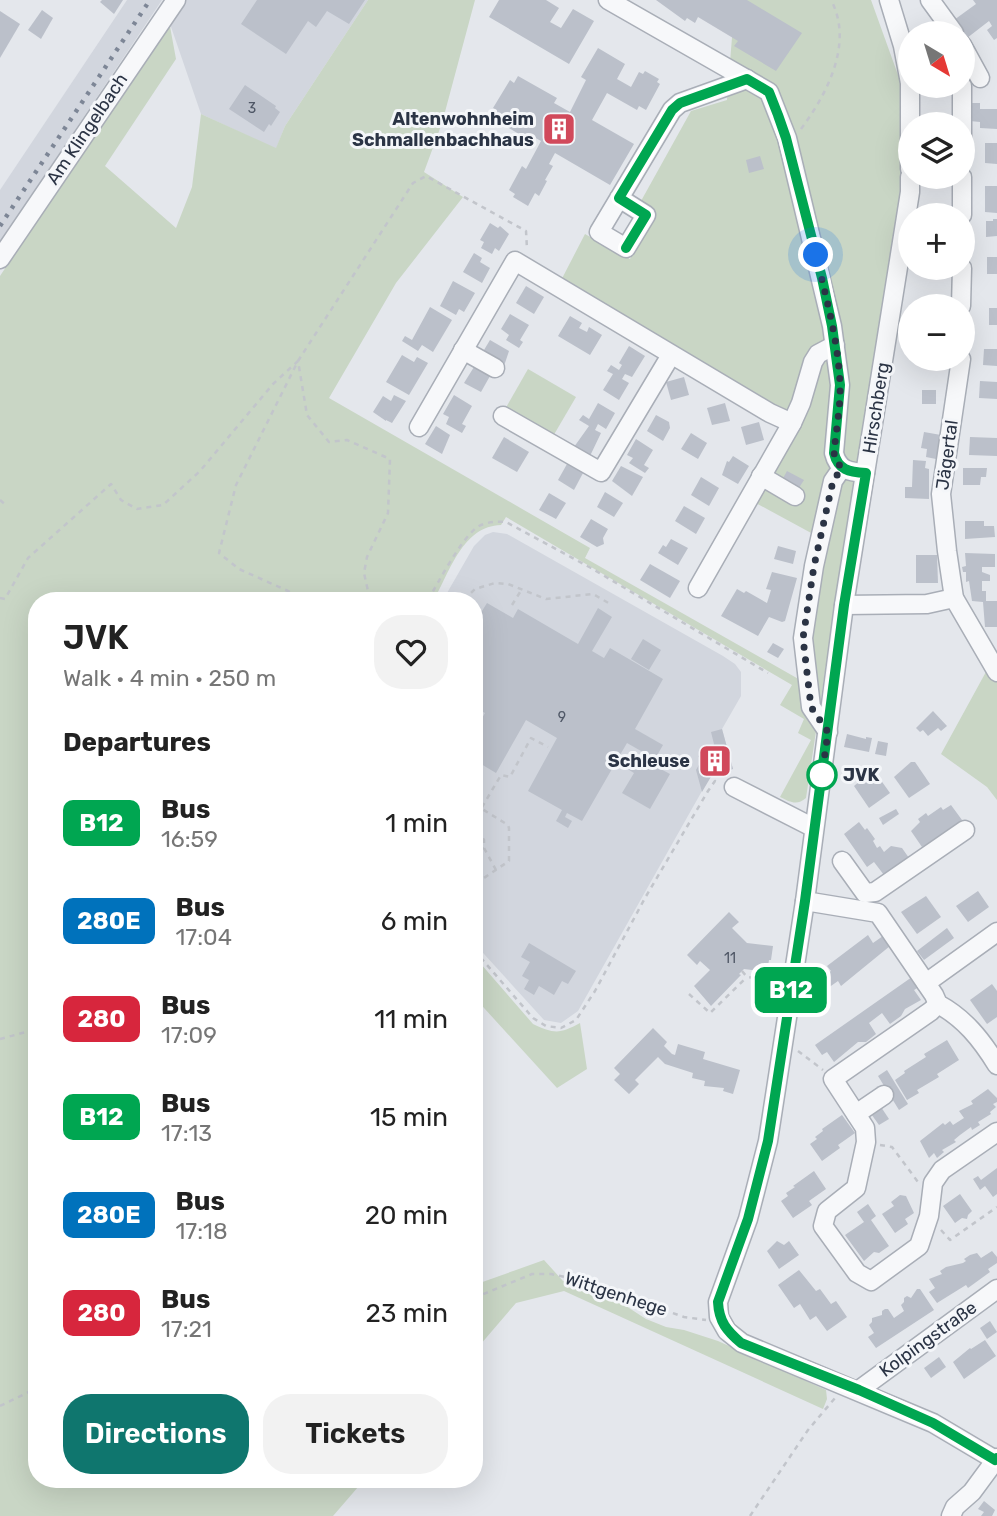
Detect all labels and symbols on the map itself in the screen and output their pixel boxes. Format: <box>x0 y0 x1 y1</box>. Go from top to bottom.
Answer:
north arrow <box>898 21 975 98</box>
street label: Am Klingelbach <box>42 69 132 189</box>
house number: 3 <box>248 100 256 117</box>
place label: Altenwohnheim Schmallenbachhaus <box>352 108 534 151</box>
building icon: Altenwohnheim Schmallenbachhaus <box>540 110 578 148</box>
your location <box>798 237 833 272</box>
street label: Hirschberg <box>858 361 894 455</box>
street label: Jägertal <box>931 419 963 491</box>
house number: 9 <box>558 709 566 726</box>
building icon: Schleuse <box>696 742 734 780</box>
place label: Schleuse <box>608 750 690 772</box>
marker: JVK <box>807 760 837 790</box>
place label: JVK <box>843 764 880 786</box>
house number: 11 <box>724 950 736 967</box>
line badge: B12 <box>751 967 831 1013</box>
street label: Wittgenhege <box>562 1267 670 1321</box>
street label: Kolpingstraße <box>875 1296 981 1382</box>

